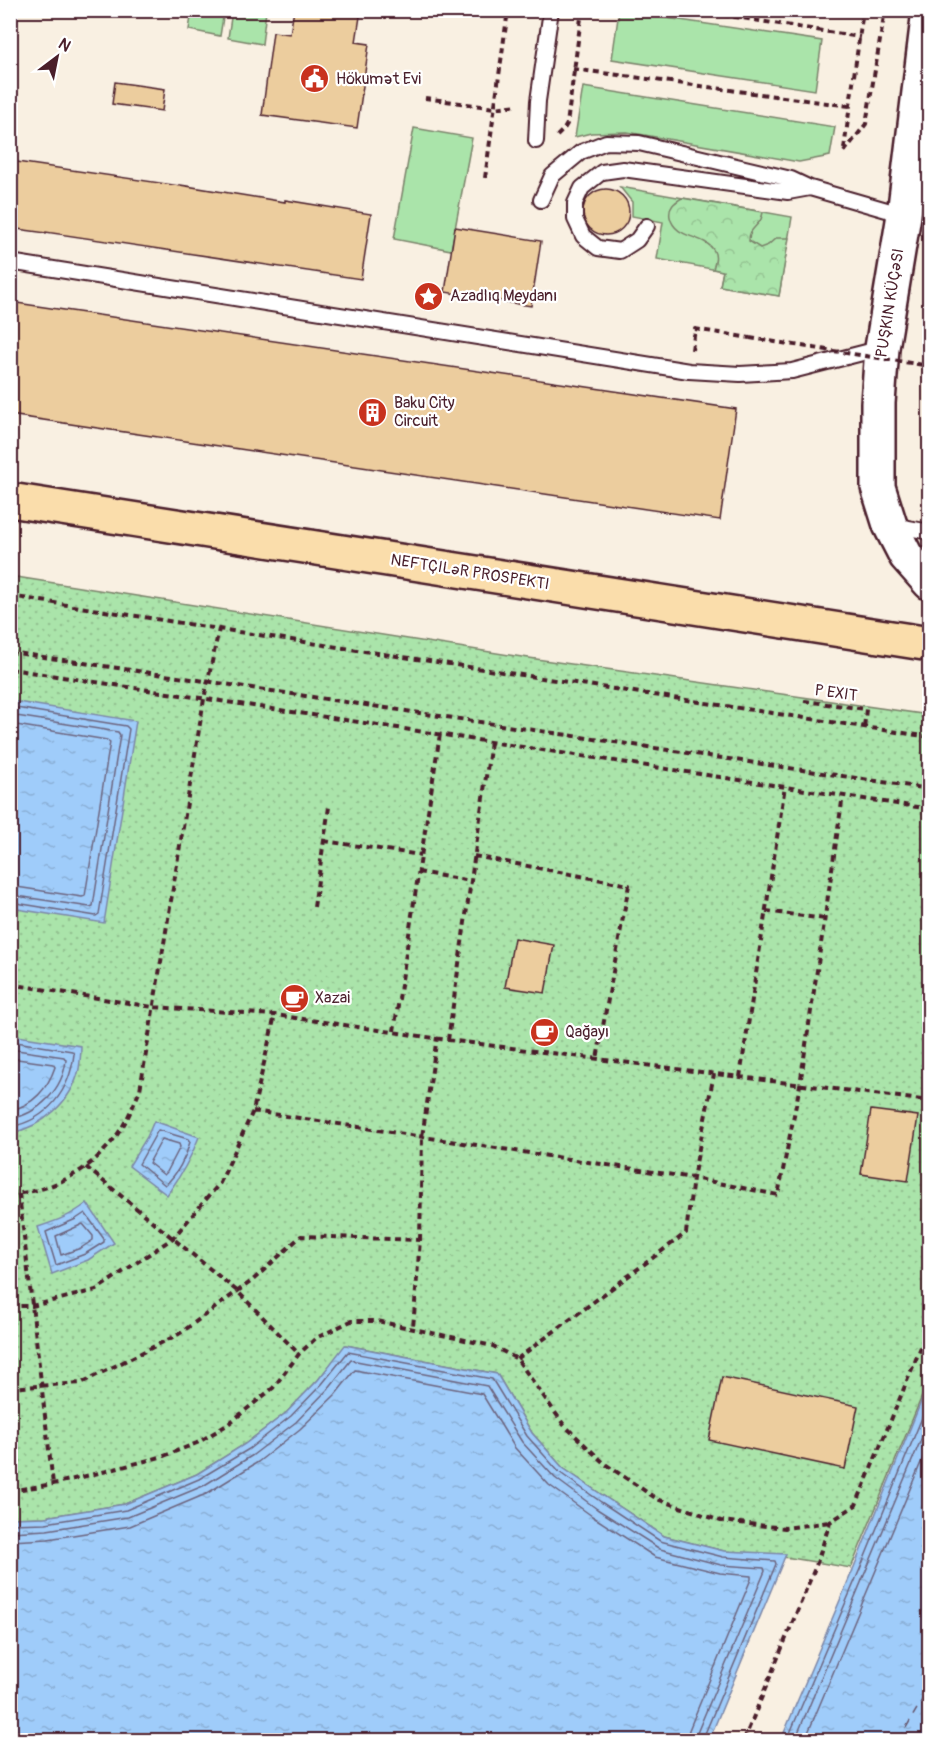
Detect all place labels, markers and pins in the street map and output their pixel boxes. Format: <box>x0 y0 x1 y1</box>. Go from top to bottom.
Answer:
public building icon: Hökumət Evi <box>299 63 331 95</box>
place label: Hökumət Evi <box>336 69 421 89</box>
place icon: Azadlıq Meydanı <box>413 280 445 312</box>
place label: Azadlıq Meydanı <box>450 286 557 306</box>
place label: Baku City Circuit <box>394 393 455 431</box>
building icon: Baku City Circuit <box>357 396 389 428</box>
cafe icon: Xazai <box>278 982 310 1014</box>
place label: Xazai <box>315 988 350 1008</box>
cafe icon: Qağayı <box>528 1016 560 1048</box>
place label: Qağayı <box>565 1022 609 1042</box>

